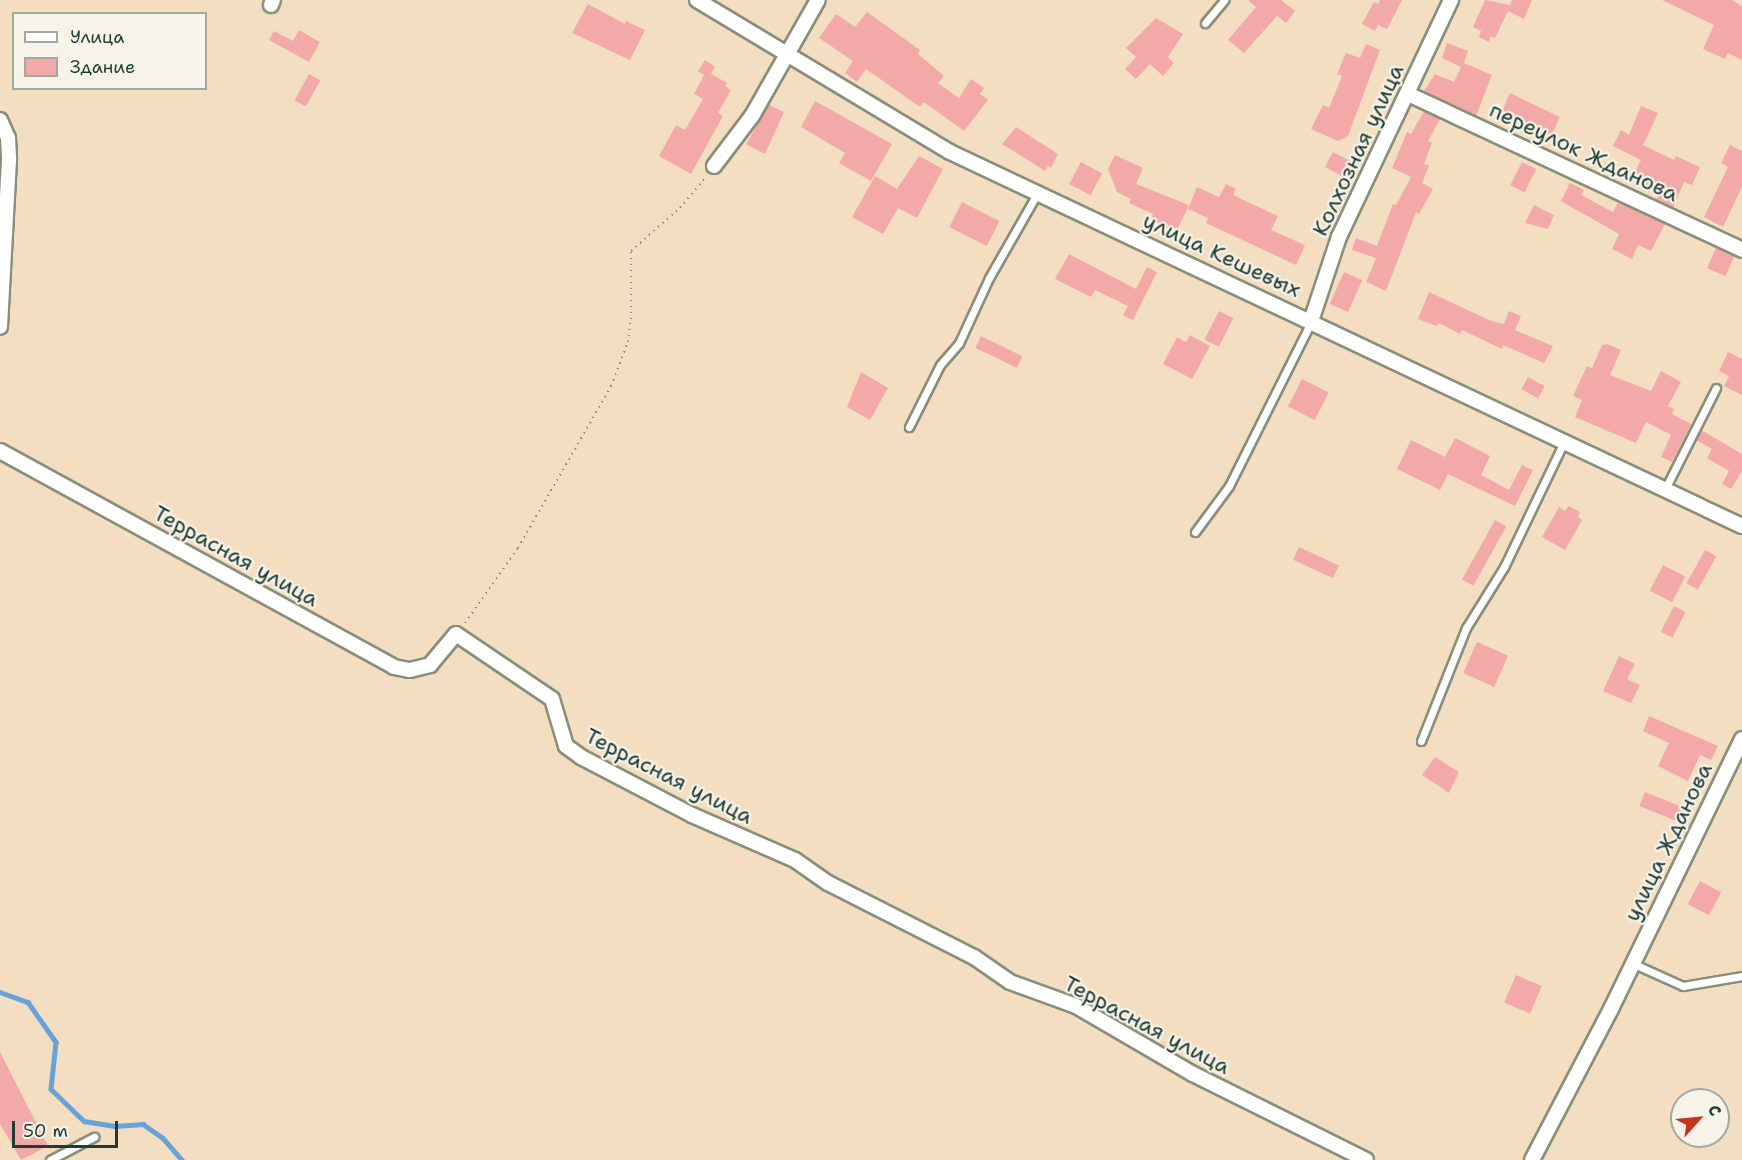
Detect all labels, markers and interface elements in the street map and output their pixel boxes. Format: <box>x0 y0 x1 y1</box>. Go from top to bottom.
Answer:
legend <box>12 12 207 90</box>
text: Улица <box>70 25 124 49</box>
text: Здание <box>70 55 135 79</box>
street label: Колхозная улица <box>1307 60 1409 240</box>
street label: переулок Жданова <box>1485 97 1683 207</box>
street label: улица Кешевых <box>1139 207 1305 303</box>
street label: Террасная улица <box>149 500 323 612</box>
street label: Террасная улица <box>581 722 757 830</box>
street label: улица Жданова <box>1618 759 1718 925</box>
street label: Террасная улица <box>1059 970 1235 1080</box>
north arrow <box>1670 1088 1730 1148</box>
text: С <box>1703 1101 1726 1120</box>
scale bar <box>15 1109 122 1147</box>
text: 50 m <box>23 1119 68 1143</box>

